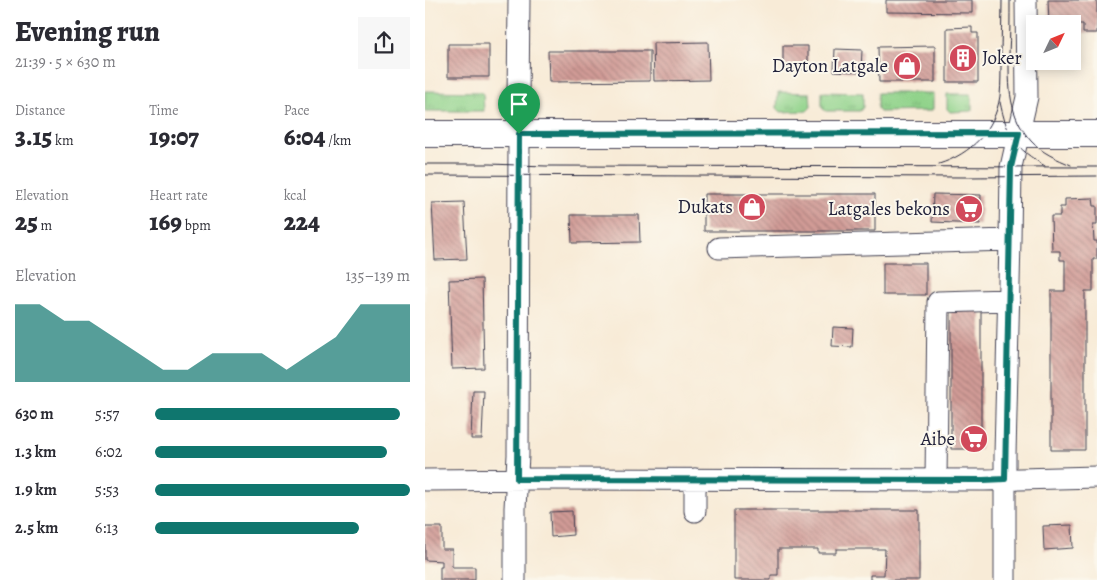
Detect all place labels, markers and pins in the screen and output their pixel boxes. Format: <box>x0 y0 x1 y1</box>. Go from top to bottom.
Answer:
building icon: Joker <box>948 43 978 73</box>
place label: Joker <box>982 45 1022 71</box>
shop icon: Dayton Latgale <box>892 51 922 81</box>
place label: Dayton Latgale <box>772 53 888 79</box>
pin <box>498 83 540 134</box>
shop icon: Dukats <box>737 192 767 222</box>
place label: Dukats <box>678 194 733 220</box>
supermarket icon: Latgales bekons <box>954 194 984 224</box>
place label: Latgales bekons <box>828 196 950 222</box>
supermarket icon: Aibe <box>959 424 989 454</box>
place label: Aibe <box>920 426 955 452</box>

